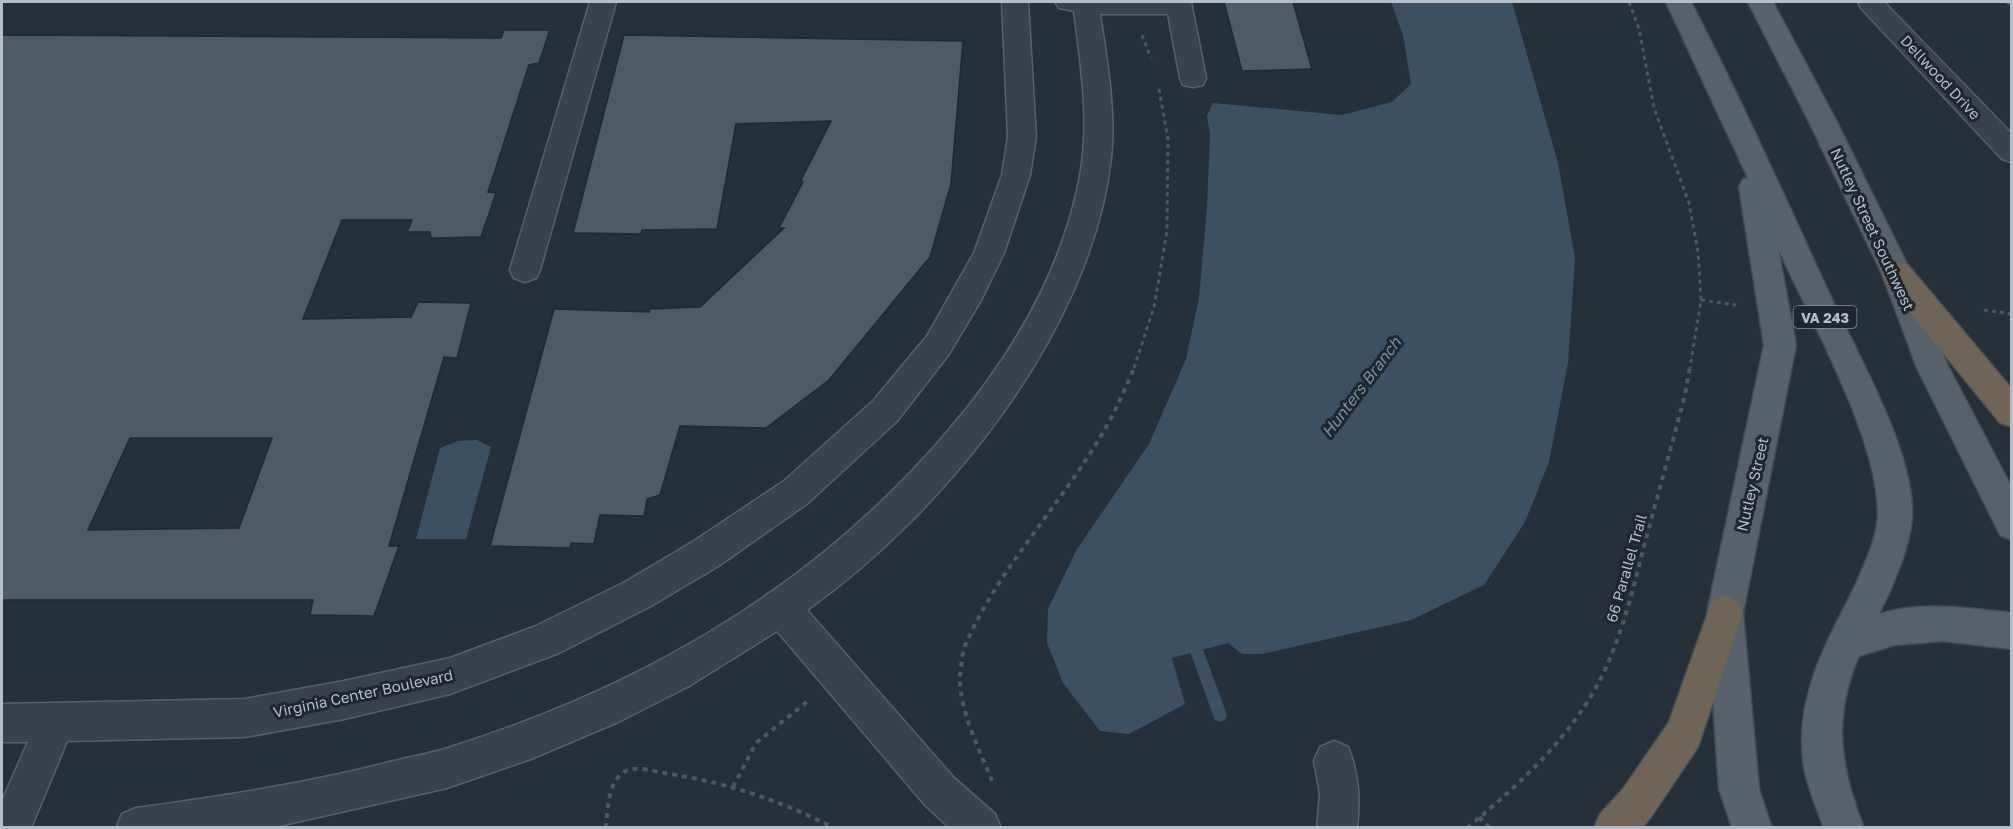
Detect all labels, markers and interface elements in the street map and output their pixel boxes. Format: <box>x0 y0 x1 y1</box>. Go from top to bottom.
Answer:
street label: Dellwood Drive <box>1897 31 1985 123</box>
street label: Nutley Street Southwest <box>1827 145 1919 313</box>
road number: VA 243 <box>1794 306 1856 328</box>
water label: Hunters Branch <box>1317 332 1406 441</box>
street label: Nutley Street <box>1732 435 1772 533</box>
street label: 66 Parallel Trail <box>1602 512 1650 624</box>
street label: Virginia Center Boulevard <box>271 665 455 721</box>

